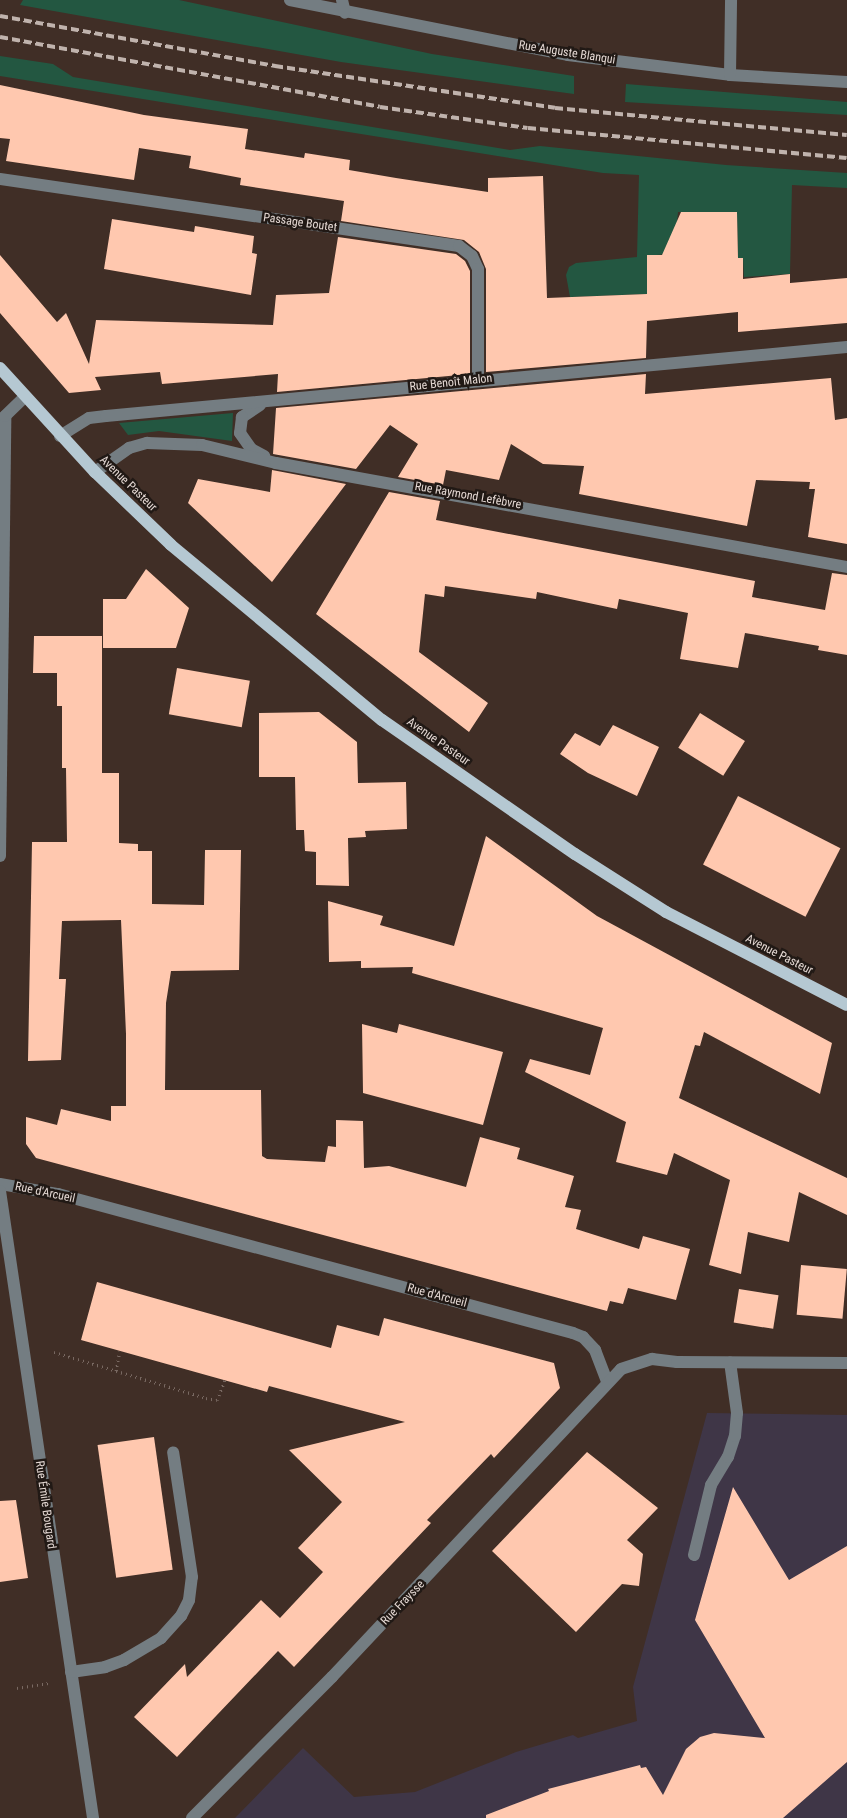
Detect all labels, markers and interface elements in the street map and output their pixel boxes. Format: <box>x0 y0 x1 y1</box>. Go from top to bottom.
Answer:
street label: Rue Auguste Blanqui <box>518 38 616 68</box>
street label: Passage Boutet <box>262 211 338 235</box>
street label: Rue Benoît Malon <box>409 371 493 395</box>
street label: Avenue Pasteur <box>96 453 160 515</box>
street label: Rue Raymond Lefèbvre <box>414 480 522 512</box>
street label: Avenue Pasteur <box>404 715 472 769</box>
street label: Avenue Pasteur <box>743 932 815 978</box>
street label: Rue d'Arcueil <box>14 1180 76 1206</box>
street label: Rue d'Arcueil <box>406 1281 468 1311</box>
street label: Rue Émile Bougard <box>32 1460 58 1550</box>
street label: Rue Fraysse <box>378 1578 428 1628</box>

